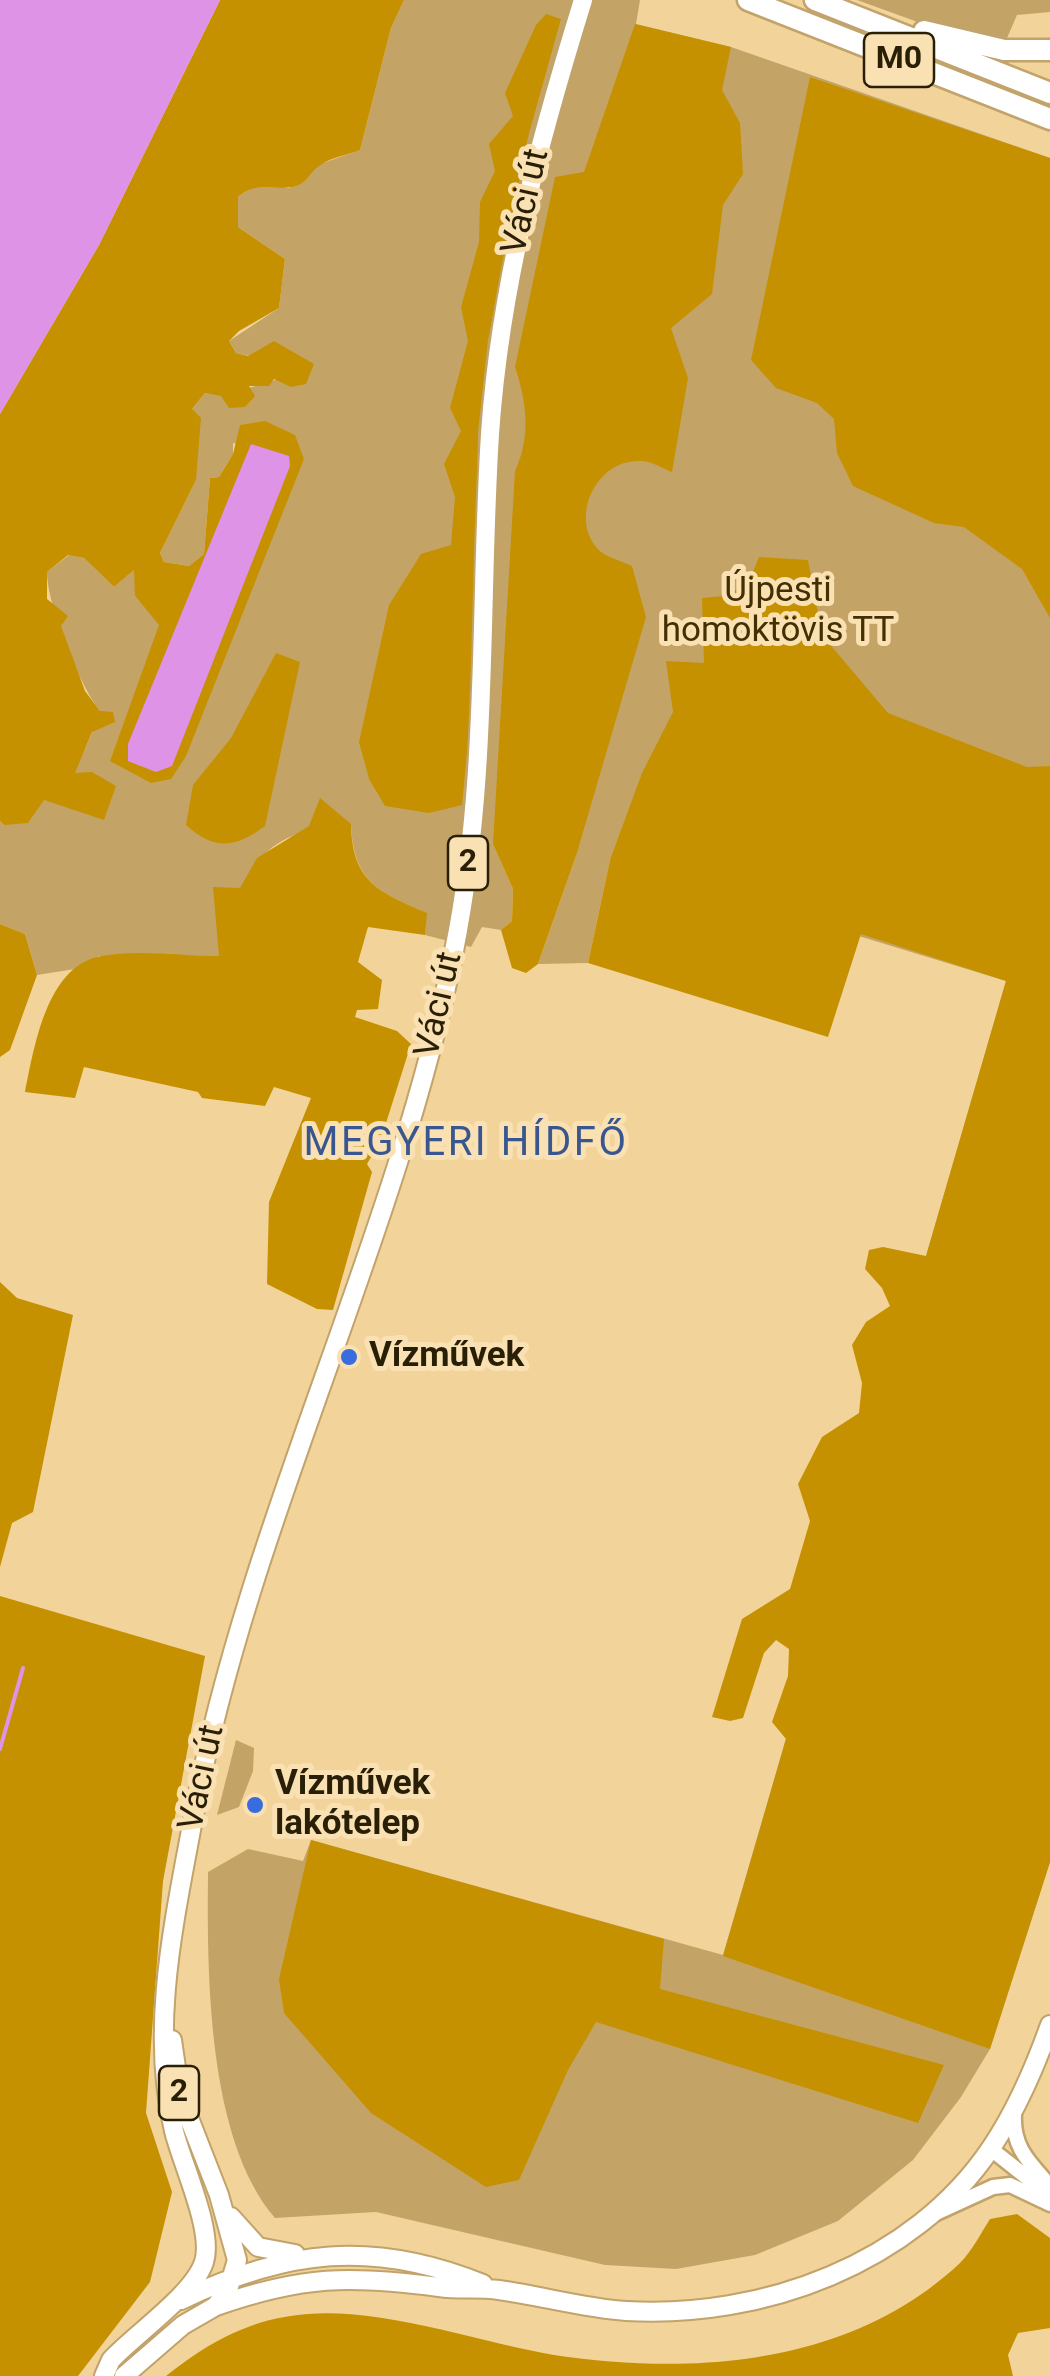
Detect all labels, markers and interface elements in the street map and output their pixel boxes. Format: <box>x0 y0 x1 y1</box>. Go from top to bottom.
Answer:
road number: M0 <box>864 33 934 87</box>
street label: Váci út <box>495 145 559 259</box>
park label: Újpesti homoktövis TT <box>662 571 894 653</box>
road number: 2 <box>448 836 488 890</box>
street label: Váci út <box>408 948 472 1062</box>
district label: MEGYERI HÍDFŐ <box>304 1121 628 1169</box>
place label: Vízművek <box>369 1336 524 1378</box>
marker: Vízművek <box>338 1346 360 1368</box>
street label: Váci út <box>171 1721 235 1835</box>
place label: Vízművek lakótelep <box>275 1764 430 1846</box>
marker: Vízművek lakótelep <box>244 1794 266 1816</box>
road number: 2 <box>159 2066 199 2120</box>

